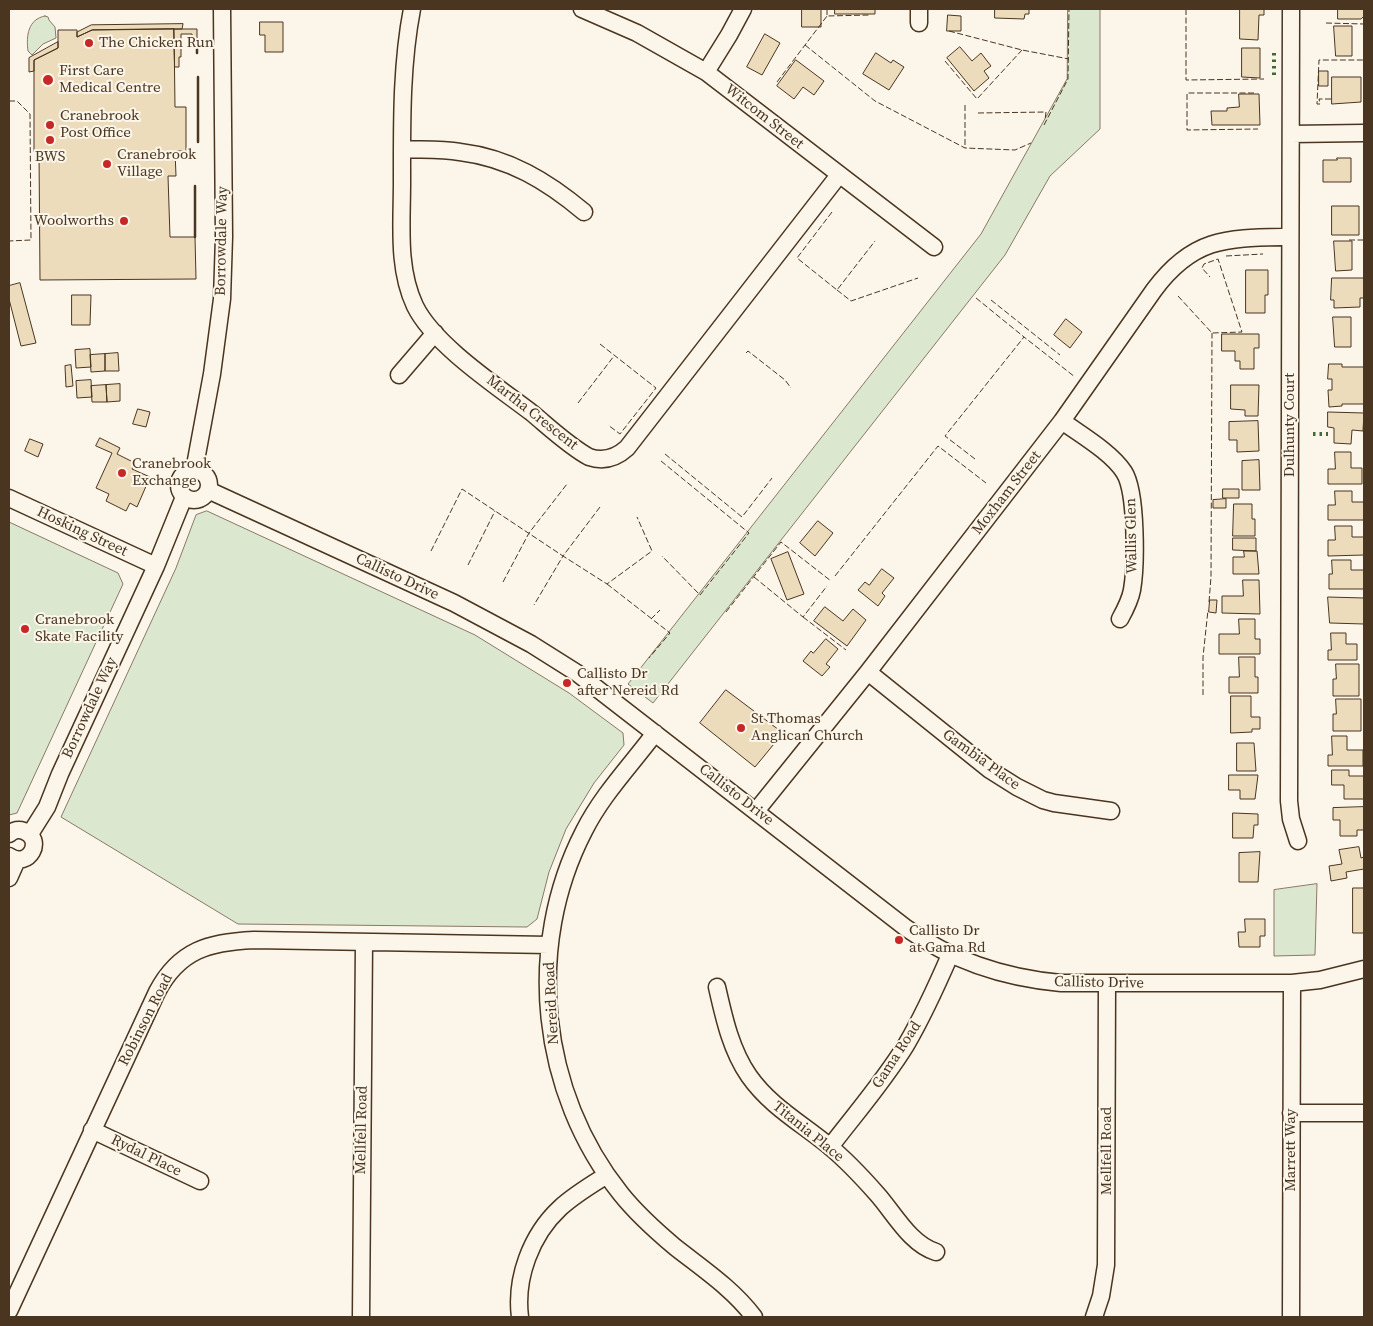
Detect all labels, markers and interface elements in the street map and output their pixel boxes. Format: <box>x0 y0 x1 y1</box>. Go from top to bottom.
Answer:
place label: The Chicken Run <box>99 34 214 52</box>
marker: The Chicken Run <box>83 37 95 49</box>
place label: First Care Medical Centre <box>59 62 161 97</box>
marker: First Care Medical Centre <box>41 73 55 87</box>
street label: Witcom Street <box>721 81 807 153</box>
place label: Cranebrook Post Office <box>60 107 139 142</box>
marker: Cranebrook Post Office <box>44 119 56 131</box>
marker: BWS <box>44 134 56 146</box>
place label: Cranebrook Village <box>117 146 196 181</box>
place label: BWS <box>35 148 65 166</box>
marker: Cranebrook Village <box>101 158 113 170</box>
street label: Borrowdale Way <box>212 186 232 296</box>
place label: Woolworths <box>34 212 114 230</box>
marker: Woolworths <box>118 215 130 227</box>
street label: Martha Crescent <box>483 372 581 454</box>
street label: Dulhunty Court <box>1281 373 1299 477</box>
street label: Moxham Street <box>969 448 1045 538</box>
place label: Cranebrook Exchange <box>132 455 211 490</box>
marker: Cranebrook Exchange <box>116 467 128 479</box>
street label: Wallis Glen <box>1122 498 1142 574</box>
street label: Hosking Street <box>34 503 130 561</box>
street label: Callisto Drive <box>353 550 441 604</box>
place label: Cranebrook Skate Facility <box>35 611 123 646</box>
marker: Cranebrook Skate Facility <box>19 623 31 635</box>
street label: Borrowdale Way <box>59 654 121 762</box>
place label: Callisto Dr after Nereid Rd <box>577 665 679 700</box>
marker: Callisto Dr after Nereid Rd <box>561 677 573 689</box>
place label: St Thomas Anglican Church <box>751 710 864 745</box>
marker: St Thomas Anglican Church <box>735 722 747 734</box>
street label: Gambia Place <box>939 726 1023 794</box>
street label: Callisto Drive <box>695 760 777 830</box>
place label: Callisto Dr at Gama Rd <box>909 922 986 957</box>
marker: Callisto Dr at Gama Rd <box>893 934 905 946</box>
street label: Nereid Road <box>541 961 563 1045</box>
street label: Robinson Road <box>115 971 177 1069</box>
street label: Callisto Drive <box>1054 973 1144 993</box>
street label: Gama Road <box>869 1018 925 1092</box>
street label: Mellfell Road <box>352 1086 372 1174</box>
street label: Titania Place <box>769 1098 847 1166</box>
street label: Mellfell Road <box>1098 1107 1116 1195</box>
street label: Marrett Way <box>1282 1109 1300 1191</box>
street label: Rydal Place <box>108 1131 184 1181</box>

